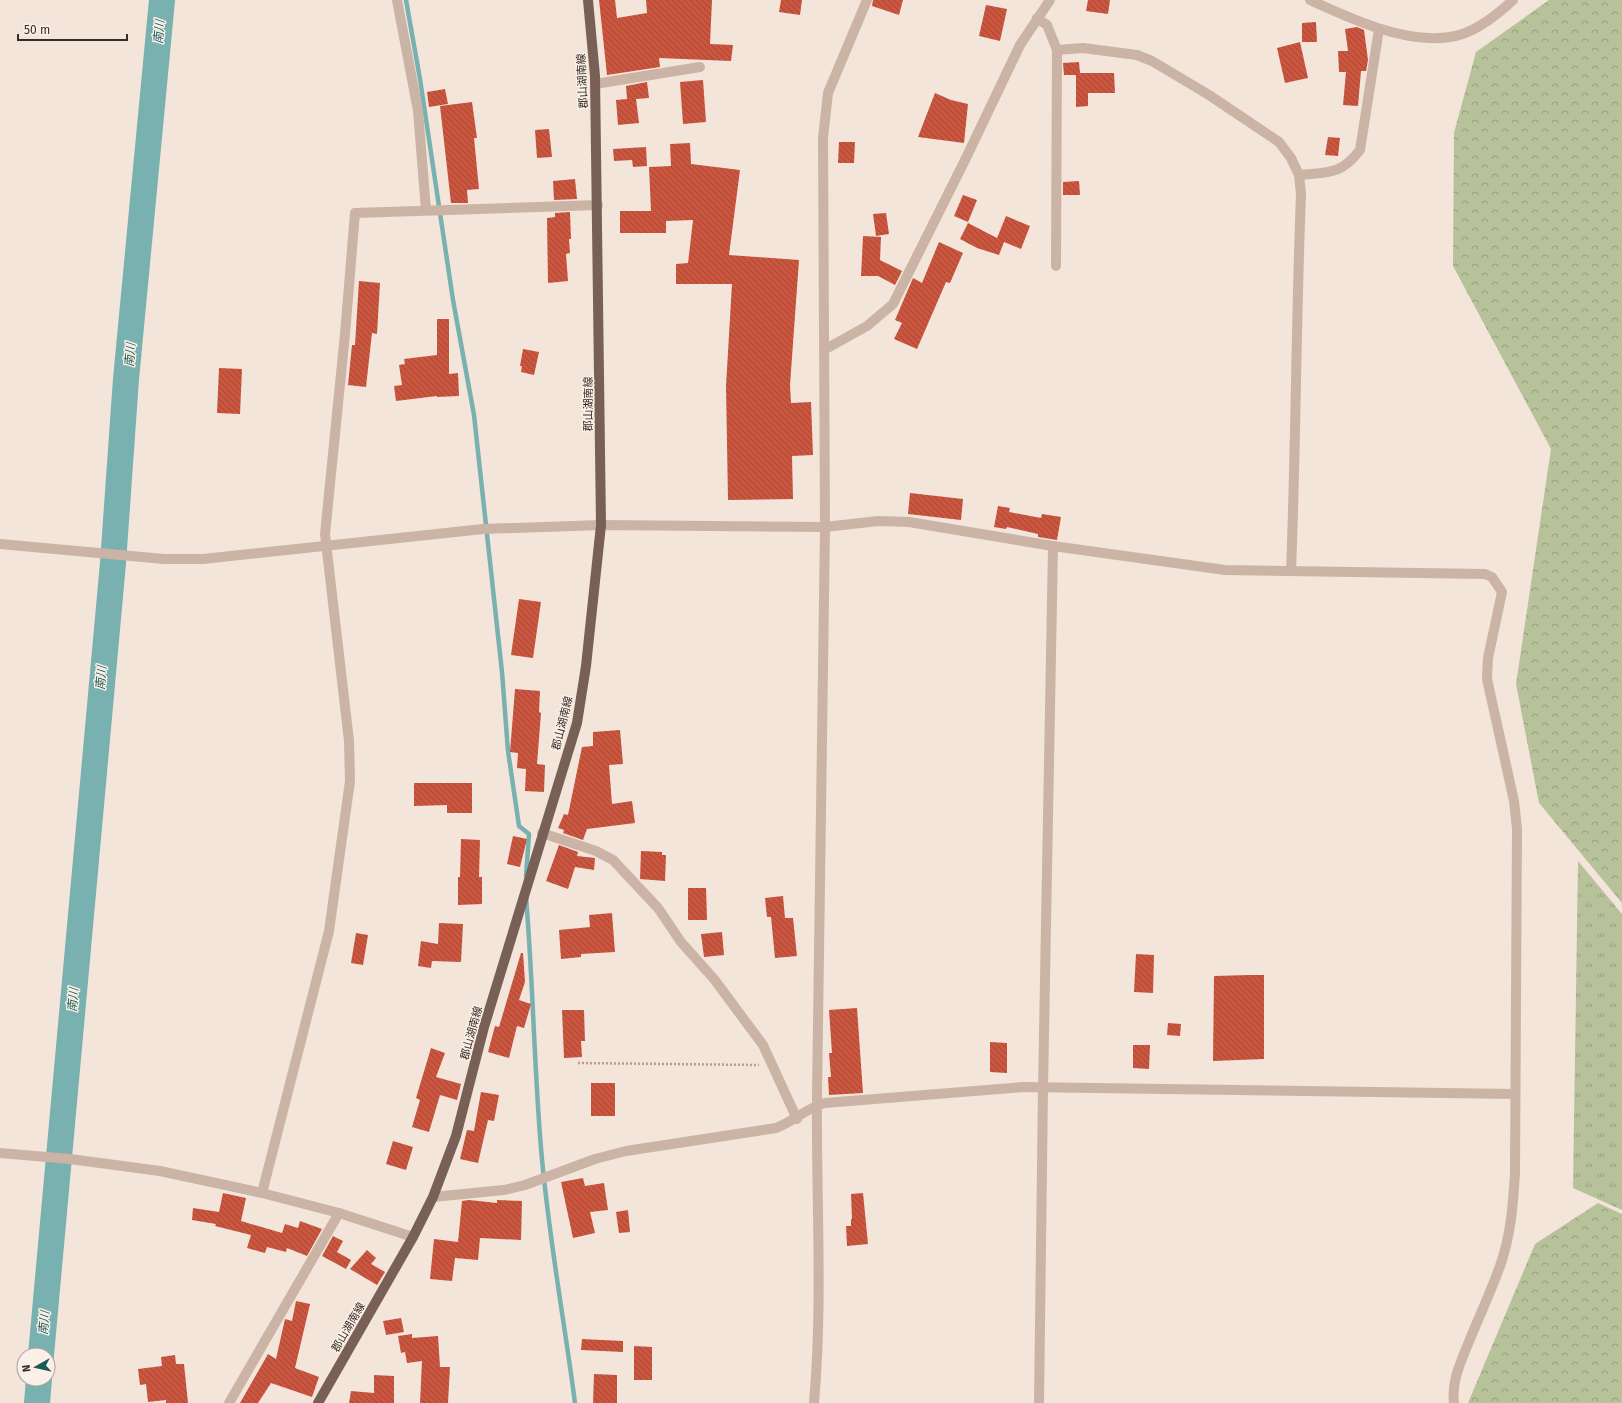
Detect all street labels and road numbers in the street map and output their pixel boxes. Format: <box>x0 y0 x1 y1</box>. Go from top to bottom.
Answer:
street label: 郡山湖南線 <box>575 53 590 109</box>
street label: 郡山湖南線 <box>582 377 595 432</box>
street label: 郡山湖南線 <box>550 695 575 751</box>
street label: 郡山湖南線 <box>458 1005 485 1061</box>
street label: 郡山湖南線 <box>329 1300 368 1354</box>

